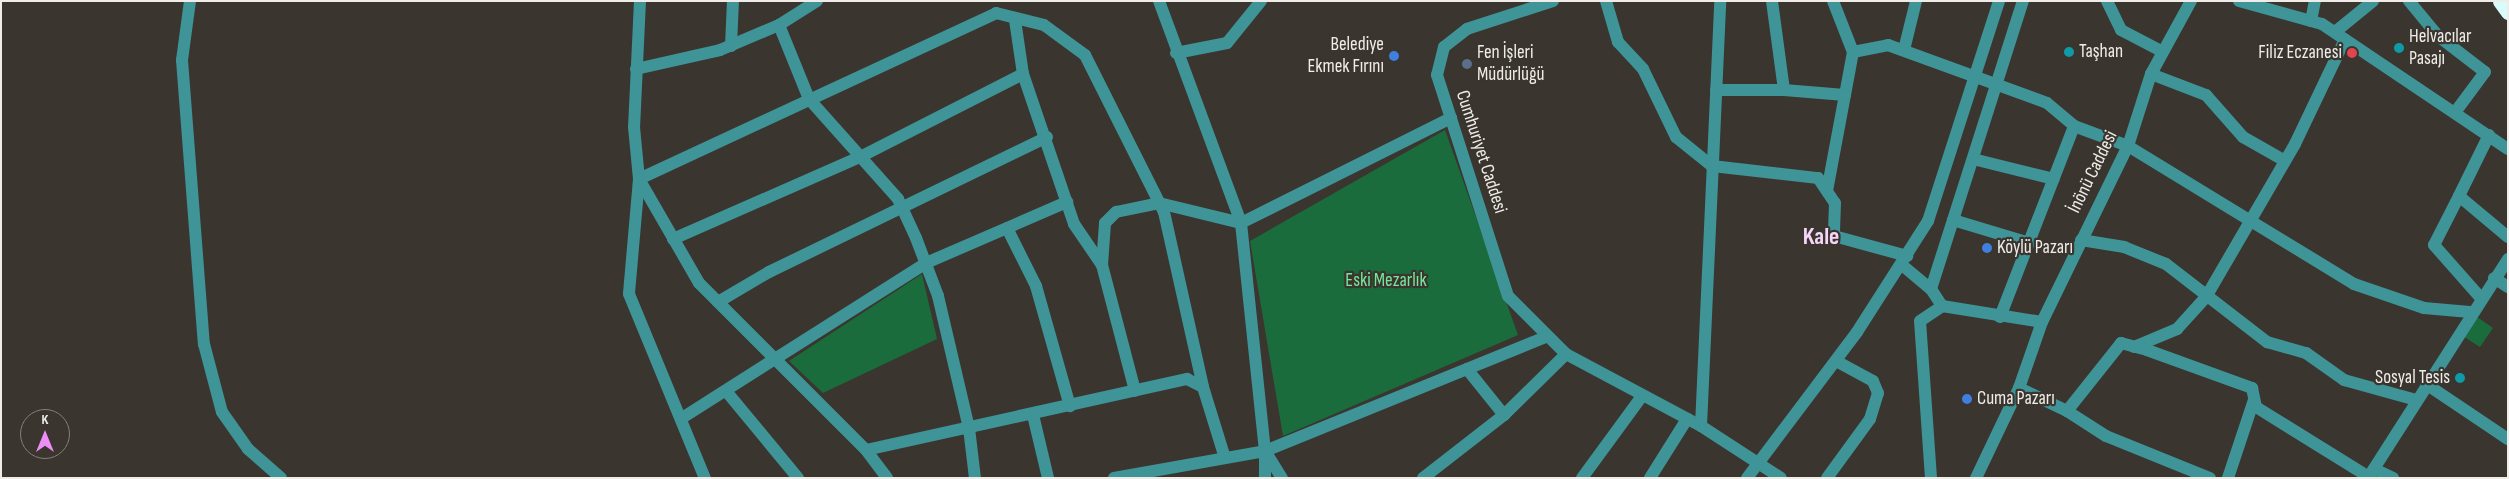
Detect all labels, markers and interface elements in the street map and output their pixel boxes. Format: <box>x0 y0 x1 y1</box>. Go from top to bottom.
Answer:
place label: Helvacılar Pasajı <box>2409 26 2472 70</box>
place label: Belediye Ekmek Fırını <box>1307 34 1384 78</box>
place label: Taşhan <box>2079 41 2123 63</box>
place label: Fen İşleri Müdürlüğü <box>1477 42 1545 86</box>
place label: Filiz Eczanesi <box>2258 42 2342 64</box>
marker: Helvacılar Pasajı <box>2393 42 2405 54</box>
marker: Taşhan <box>2063 46 2075 58</box>
marker: Filiz Eczanesi <box>2346 47 2358 59</box>
marker: Belediye Ekmek Fırını <box>1388 50 1400 62</box>
marker: Fen İşleri Müdürlüğü <box>1461 58 1473 70</box>
street label: Cumhuriyet Caddesi <box>1450 88 1512 216</box>
street label: İnönü Caddesi <box>2063 127 2123 217</box>
district label: Kale <box>1803 223 1839 251</box>
place label: Köylü Pazarı <box>1997 237 2073 259</box>
marker: Köylü Pazarı <box>1981 242 1993 254</box>
park label: Eski Mezarlık <box>1345 270 1427 292</box>
place label: Sosyal Tesis <box>2375 367 2450 389</box>
marker: Sosyal Tesis <box>2454 372 2466 384</box>
place label: Cuma Pazarı <box>1977 388 2055 410</box>
marker: Cuma Pazarı <box>1961 393 1973 405</box>
north arrow <box>20 409 70 459</box>
text: K <box>42 411 48 428</box>

